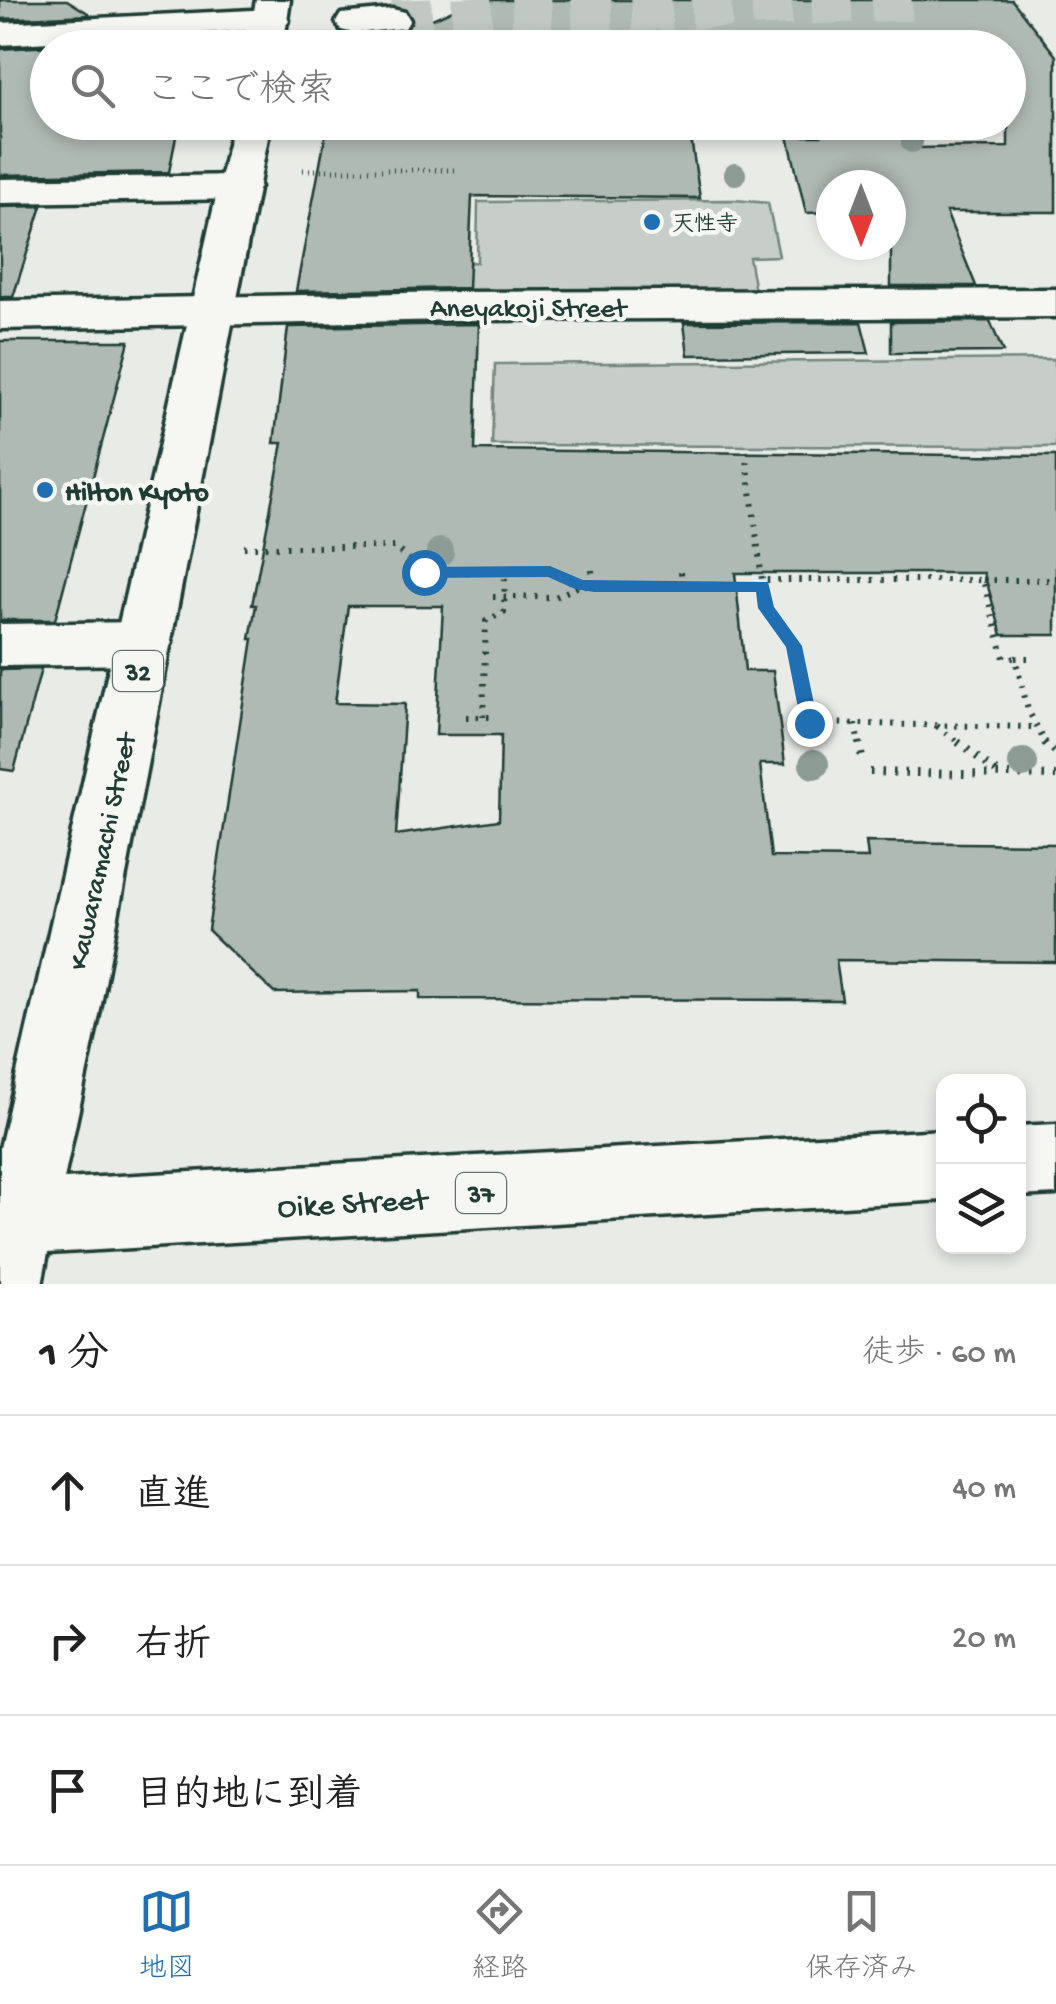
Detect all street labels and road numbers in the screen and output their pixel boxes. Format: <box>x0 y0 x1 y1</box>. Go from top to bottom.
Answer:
street label: Aneyakoji Street <box>430 294 629 327</box>
road number: 32 <box>113 651 163 691</box>
street label: Kawaramachi Street <box>63 728 146 973</box>
road number: 37 <box>456 1173 506 1213</box>
street label: Oike Street <box>276 1183 431 1229</box>

